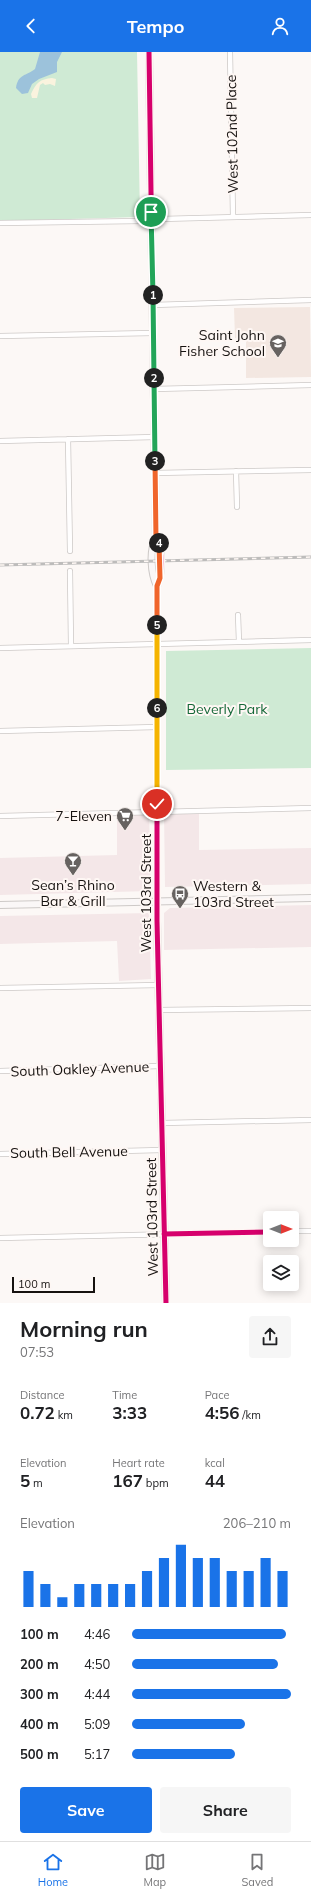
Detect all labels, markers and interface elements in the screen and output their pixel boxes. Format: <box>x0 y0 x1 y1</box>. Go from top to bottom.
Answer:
icon: back <box>20 15 42 37</box>
text: Tempo <box>127 15 184 38</box>
icon: person <box>269 15 291 37</box>
street label: West 102nd Place <box>222 75 242 193</box>
pin <box>134 195 168 229</box>
icon: arrive <box>140 201 162 223</box>
pin: 1 <box>143 285 163 305</box>
text: 1 <box>150 288 156 302</box>
place label: Saint John Fisher School <box>179 326 265 360</box>
school or university icon: Saint John Fisher School <box>268 333 288 358</box>
pin: 2 <box>144 368 164 388</box>
text: 2 <box>151 371 157 385</box>
pin: 3 <box>145 451 165 471</box>
text: 3 <box>152 454 158 468</box>
pin: 4 <box>149 533 169 553</box>
text: 4 <box>156 536 162 550</box>
pin: 5 <box>147 615 167 635</box>
text: 5 <box>154 618 160 632</box>
pin: 6 <box>147 698 167 718</box>
park label: Beverly Park <box>187 700 268 718</box>
text: 6 <box>154 701 160 715</box>
pin <box>140 787 174 821</box>
icon: check <box>146 793 168 815</box>
supermarket icon: 7-Eleven <box>115 806 135 831</box>
place label: 7-Eleven <box>55 807 112 825</box>
street label: West 103rd Street <box>137 834 155 952</box>
bar icon: Sean’s Rhino Bar & Grill <box>63 851 83 876</box>
place label: Sean’s Rhino Bar & Grill <box>31 876 115 910</box>
place label: Western & 103rd Street <box>193 877 274 911</box>
bus stop icon: Western & 103rd Street <box>170 884 190 909</box>
street label: South Oakley Avenue <box>10 1058 150 1080</box>
street label: South Bell Avenue <box>10 1142 128 1162</box>
street label: West 103rd Street <box>142 1157 162 1277</box>
north arrow <box>263 1211 299 1247</box>
map controls <box>263 1211 299 1291</box>
button: layers <box>263 1255 299 1291</box>
scale bar <box>12 1275 95 1294</box>
text: 100 m <box>18 1277 50 1291</box>
text: Morning run <box>20 1315 148 1343</box>
button: share <box>249 1316 291 1358</box>
text: 07:53 <box>20 1344 54 1360</box>
text: Distance <box>20 1388 64 1402</box>
text: Time <box>112 1388 137 1402</box>
text: Pace <box>205 1388 229 1402</box>
text: 0.72 <box>20 1402 55 1423</box>
text: 3:33 <box>112 1402 147 1423</box>
text: 4:56 <box>205 1402 239 1423</box>
text: km <box>55 1408 73 1422</box>
text: /km <box>239 1408 261 1422</box>
text: Elevation <box>20 1456 67 1470</box>
text: Heart rate <box>112 1456 165 1470</box>
text: kcal <box>205 1456 225 1470</box>
text: 5 <box>20 1470 30 1491</box>
text: 167 <box>112 1470 143 1491</box>
text: 44 <box>205 1470 225 1491</box>
text: m <box>30 1476 43 1490</box>
text: bpm <box>143 1476 169 1490</box>
text: Elevation <box>20 1515 75 1531</box>
text: 206–210 m <box>223 1515 291 1531</box>
text: 100 m <box>20 1626 59 1642</box>
text: 4:46 <box>84 1626 110 1642</box>
text: 200 m <box>20 1656 59 1672</box>
text: 4:50 <box>84 1656 110 1672</box>
text: 300 m <box>20 1686 59 1702</box>
text: 4:44 <box>84 1686 110 1702</box>
text: 400 m <box>20 1716 59 1732</box>
text: 5:09 <box>84 1716 110 1732</box>
text: 500 m <box>20 1746 59 1762</box>
text: 5:17 <box>84 1746 110 1762</box>
button: Save <box>20 1787 152 1833</box>
button: Share <box>160 1787 291 1833</box>
tab: Home <box>38 1851 68 1889</box>
tab: Map <box>143 1851 166 1889</box>
tab: Saved <box>242 1851 273 1889</box>

